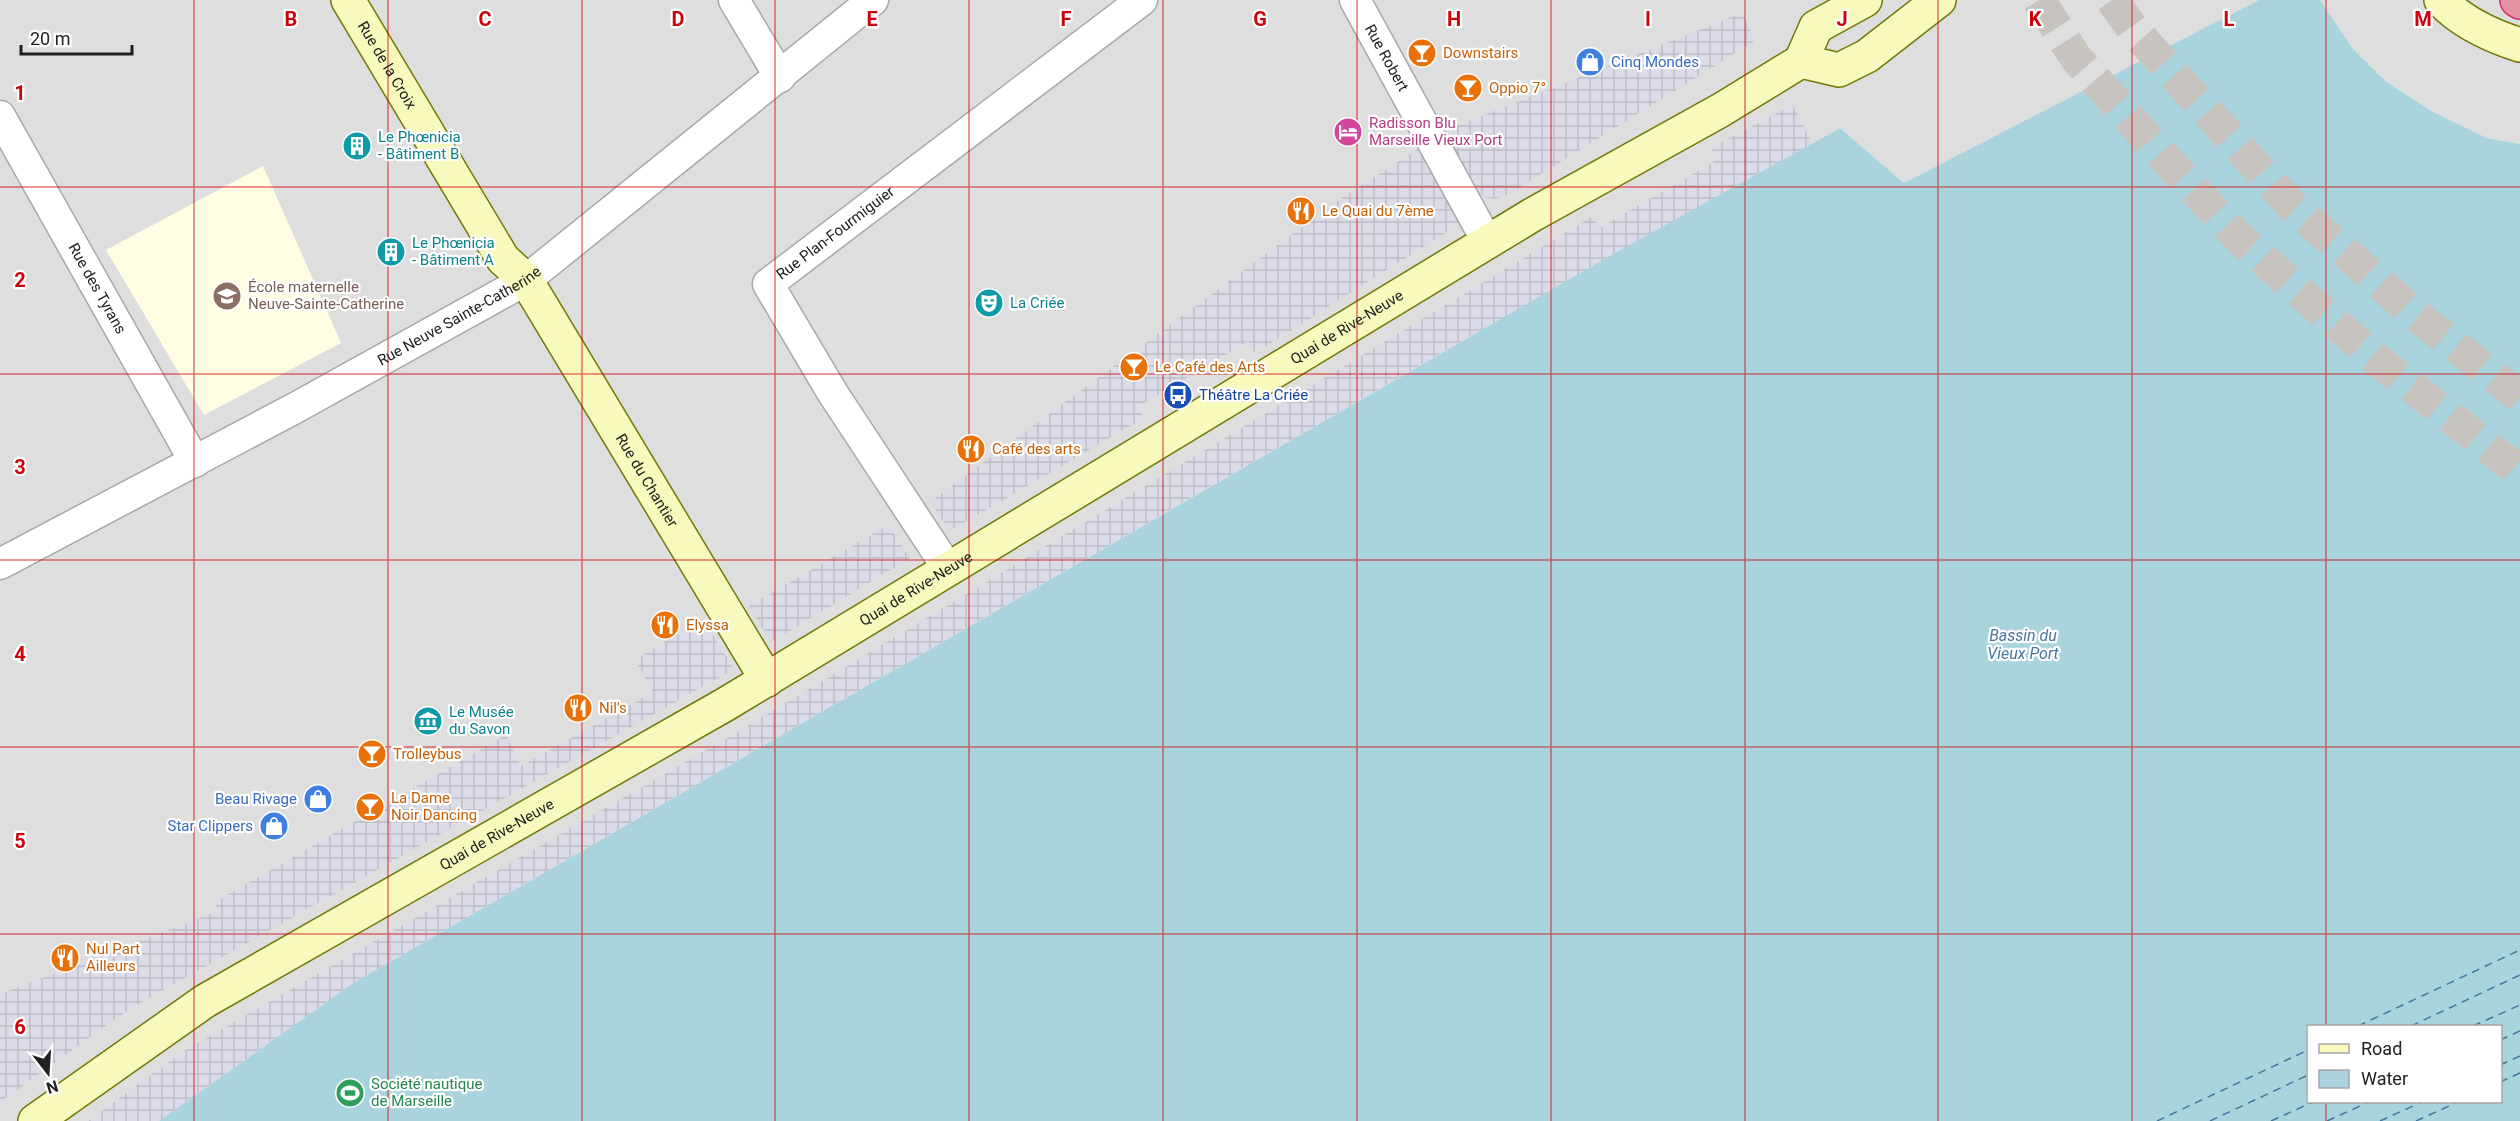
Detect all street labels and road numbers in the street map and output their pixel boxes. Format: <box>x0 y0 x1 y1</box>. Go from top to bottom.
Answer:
street label: Rue de la Croix <box>354 18 421 113</box>
street label: Rue Robert <box>1361 21 1412 95</box>
street label: Rue Plan-Fourmiguier <box>773 182 898 283</box>
street label: Rue des Tyrans <box>64 240 130 337</box>
street label: Rue Neuve Sainte-Catherine <box>374 262 545 370</box>
street label: Quai de Rive-Neuve <box>1287 286 1407 368</box>
street label: Rue du Chantier <box>612 430 682 530</box>
street label: Quai de Rive-Neuve <box>856 548 976 630</box>
street label: Quai de Rive-Neuve <box>436 795 557 874</box>

